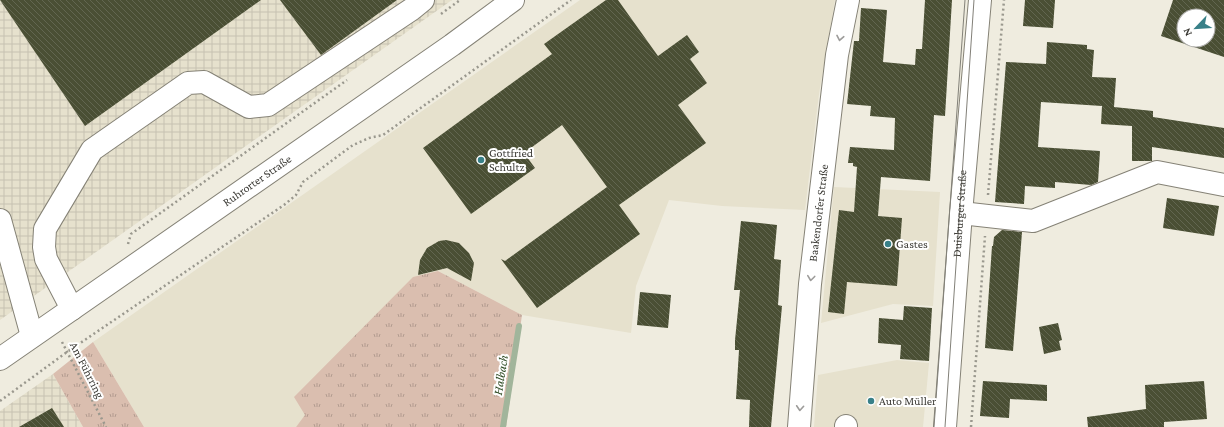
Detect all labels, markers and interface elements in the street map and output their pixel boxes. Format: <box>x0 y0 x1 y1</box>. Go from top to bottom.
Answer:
north arrow <box>1176 8 1216 48</box>
text: N <box>1180 26 1194 38</box>
one-way arrow <box>837 35 845 41</box>
place label: Gottfried Schultz <box>489 146 534 174</box>
street label: Ruhrorter Straße <box>220 152 294 209</box>
marker: Gottfried Schultz <box>476 155 486 165</box>
street label: Baakendorfer Straße <box>806 163 831 262</box>
street label: Duisburger Straße <box>950 169 969 258</box>
place label: Gastes <box>896 237 928 251</box>
marker: Gastes <box>883 239 893 249</box>
one-way arrow <box>806 275 815 281</box>
street label: Am Führring <box>67 340 107 401</box>
water label: Halbach <box>490 354 511 396</box>
place label: Auto Müller <box>879 394 937 408</box>
marker: Auto Müller <box>866 396 876 406</box>
one-way arrow <box>796 405 805 411</box>

